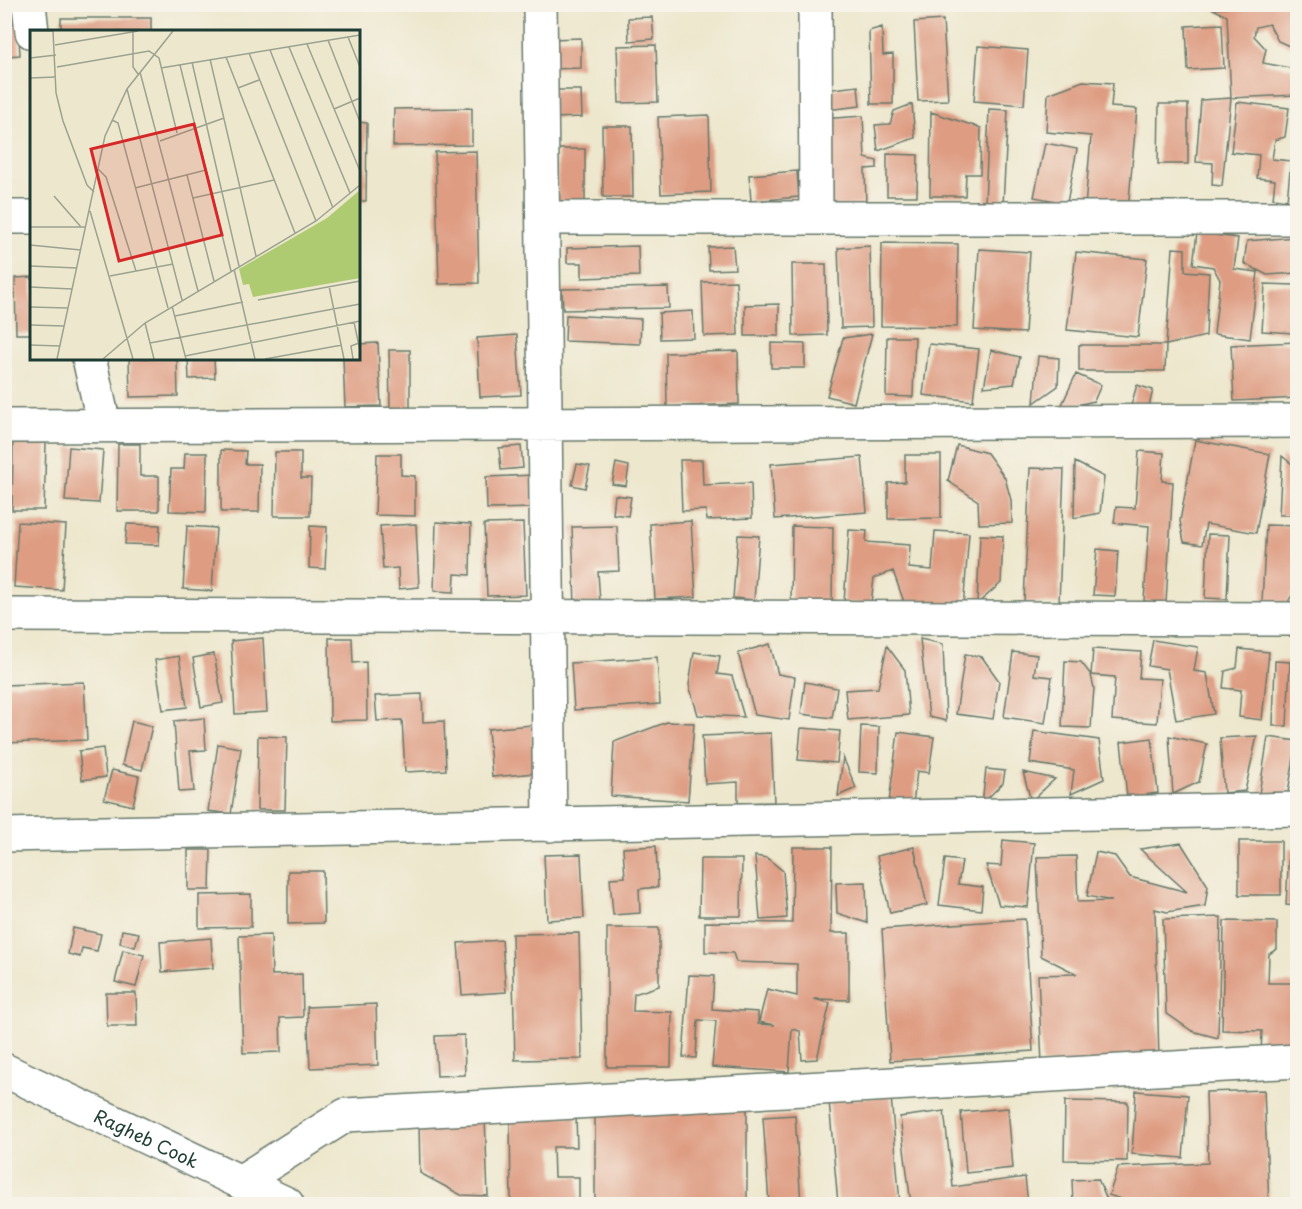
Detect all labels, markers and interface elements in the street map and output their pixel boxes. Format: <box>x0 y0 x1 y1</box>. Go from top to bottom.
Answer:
inset map <box>30 30 360 360</box>
street label: Ragheb Cook <box>90 1101 204 1174</box>

